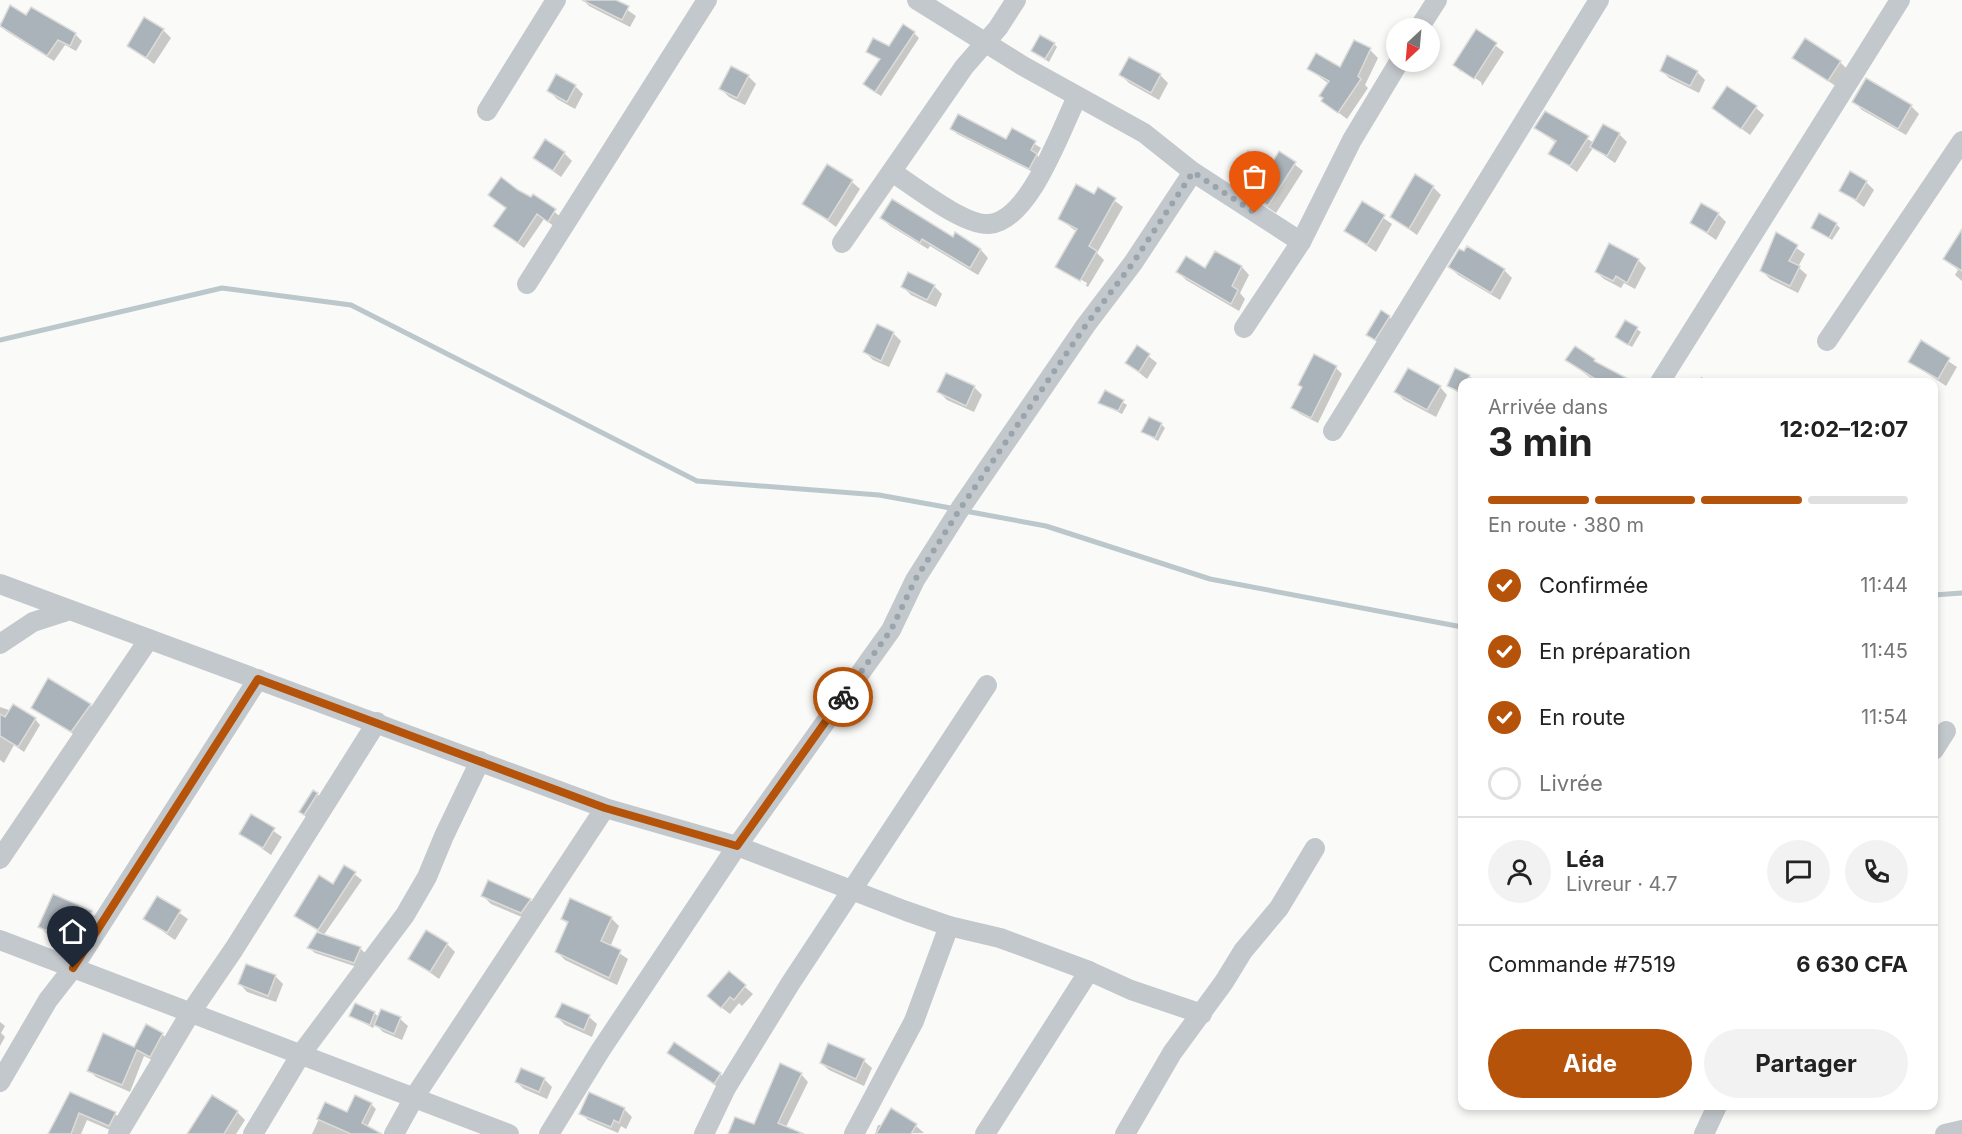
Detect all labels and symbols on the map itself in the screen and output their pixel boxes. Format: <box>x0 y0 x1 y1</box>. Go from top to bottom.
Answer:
north arrow <box>1386 18 1440 72</box>
pin <box>1229 151 1280 213</box>
courier <box>813 667 873 727</box>
pin <box>47 906 98 968</box>

